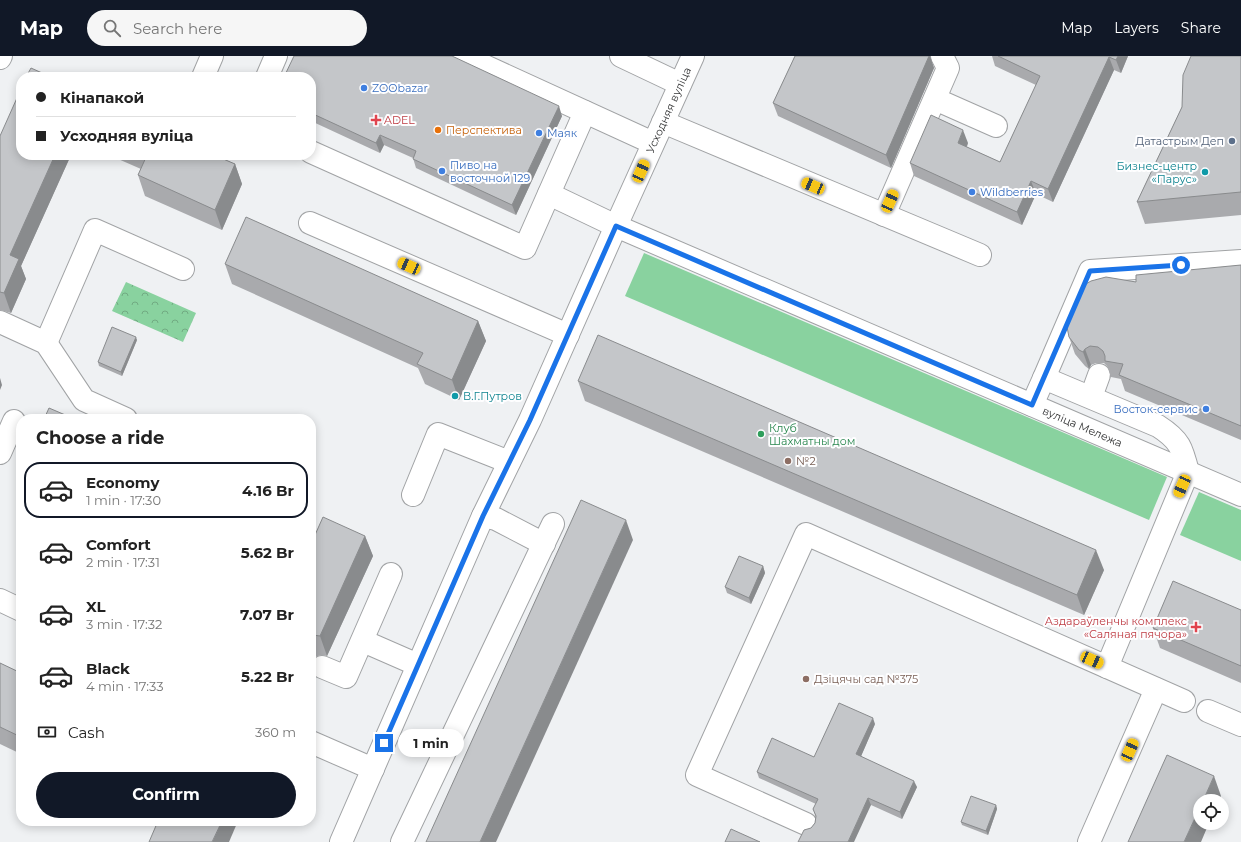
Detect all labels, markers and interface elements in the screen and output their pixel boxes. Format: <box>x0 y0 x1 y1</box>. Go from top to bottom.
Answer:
search box <box>87 10 367 46</box>
text: Map <box>20 17 63 40</box>
icon: search <box>101 17 123 39</box>
text: Search here <box>133 19 222 38</box>
text: Map <box>1061 19 1092 37</box>
text: Layers <box>1114 19 1159 37</box>
text: Share <box>1181 19 1221 37</box>
street label: Усходняя вуліца <box>643 65 694 155</box>
place label: ZOObazar <box>372 81 428 95</box>
marker: ZOObazar <box>359 83 369 93</box>
text: Кінапакой <box>60 88 144 107</box>
place label: ADEL <box>384 113 415 127</box>
marker: ADEL <box>371 115 381 125</box>
place label: Перспектива <box>446 123 522 137</box>
marker: Перспектива <box>433 125 443 135</box>
text: Усходняя вуліца <box>60 126 193 145</box>
place label: Маяк <box>547 126 578 140</box>
marker: Маяк <box>534 128 544 138</box>
place label: Датастрым Деп <box>1135 134 1224 148</box>
marker: Датастрым Деп <box>1227 136 1237 146</box>
place label: Пиво на восточной 129 <box>450 158 530 185</box>
car <box>631 158 651 184</box>
place label: Бизнес-центр «Парус» <box>1117 159 1197 186</box>
marker: Пиво на восточной 129 <box>437 166 447 176</box>
marker: Бизнес-центр «Парус» <box>1200 167 1210 177</box>
car <box>800 176 826 196</box>
place label: Wildberries <box>980 185 1044 199</box>
marker: Wildberries <box>967 187 977 197</box>
car <box>880 188 900 214</box>
car <box>396 256 422 276</box>
route start <box>1172 256 1190 274</box>
place label: В.Г.Путров <box>463 389 522 403</box>
marker: В.Г.Путров <box>450 391 460 401</box>
place label: Восток-сервис <box>1113 402 1198 416</box>
street label: вуліца Мележа <box>1040 403 1125 450</box>
marker: Восток-сервис <box>1201 404 1211 414</box>
place label: Клуб Шахматны дом <box>769 421 855 448</box>
text: Choose a ride <box>36 427 164 449</box>
marker: Клуб Шахматны дом <box>756 429 766 439</box>
place label: №2 <box>796 454 816 468</box>
marker: №2 <box>783 456 793 466</box>
icon: car <box>38 472 74 508</box>
text: Economy <box>86 473 159 492</box>
car <box>1172 473 1192 499</box>
text: 4.16 Br <box>242 481 294 500</box>
text: 1 min · 17:30 <box>86 492 161 508</box>
icon: car <box>38 534 74 570</box>
text: Comfort <box>86 535 151 554</box>
text: 5.62 Br <box>241 543 294 562</box>
text: 2 min · 17:31 <box>86 554 160 570</box>
icon: car <box>38 596 74 632</box>
text: XL <box>86 597 105 616</box>
text: 7.07 Br <box>240 605 294 624</box>
place label: Аздараўленчы комплекс «Саляная пячора» <box>1045 614 1187 641</box>
text: 3 min · 17:32 <box>86 616 162 632</box>
marker: Аздараўленчы комплекс «Саляная пячора» <box>1190 621 1202 633</box>
car <box>1079 650 1105 670</box>
icon: car <box>38 658 74 694</box>
text: Black <box>86 659 130 678</box>
text: 5.22 Br <box>241 667 294 686</box>
place label: Дзіцячы сад №375 <box>814 672 918 686</box>
marker: Дзіцячы сад №375 <box>801 674 811 684</box>
text: 4 min · 17:33 <box>86 678 164 694</box>
icon: cash <box>36 721 58 743</box>
text: Cash <box>68 723 105 742</box>
text: 360 m <box>255 724 296 740</box>
callout: 1 min <box>398 729 464 757</box>
route end <box>375 734 393 752</box>
text: 1 min <box>413 735 449 751</box>
car <box>1120 737 1140 763</box>
button: Confirm <box>36 772 296 818</box>
map controls <box>1193 794 1229 830</box>
button: locate <box>1193 794 1229 830</box>

